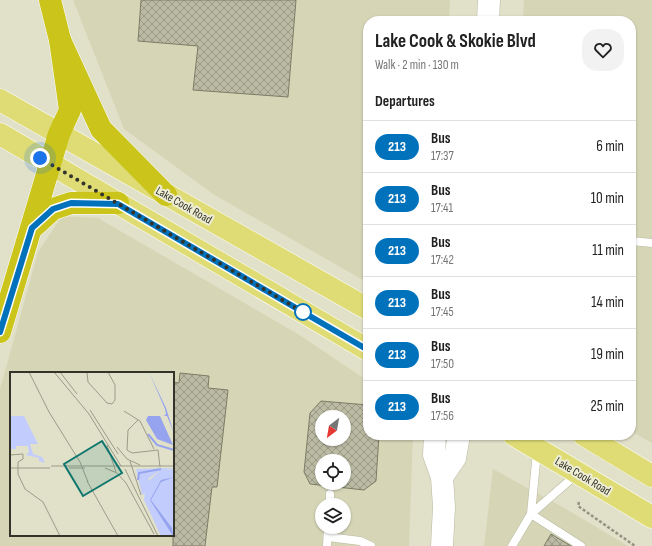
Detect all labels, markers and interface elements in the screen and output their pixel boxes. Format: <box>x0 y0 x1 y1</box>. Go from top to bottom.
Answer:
button: heart <box>582 29 624 71</box>
text: Lake Cook & Skokie Blvd <box>375 30 536 53</box>
text: Walk · 2 min · 130 m <box>375 57 459 73</box>
text: Departures <box>375 92 435 111</box>
text: Bus <box>431 129 450 148</box>
text: 6 min <box>596 137 624 156</box>
text: 213 <box>388 138 406 155</box>
your location <box>30 148 50 168</box>
text: 17:37 <box>431 148 454 164</box>
text: Bus <box>431 181 450 200</box>
street label: Lake Cook Road <box>153 183 214 228</box>
text: 10 min <box>591 189 624 208</box>
text: 213 <box>388 190 406 207</box>
text: 17:41 <box>431 200 453 216</box>
text: Bus <box>431 233 450 252</box>
text: 11 min <box>592 241 624 260</box>
text: 213 <box>388 242 406 259</box>
text: 17:42 <box>431 252 454 268</box>
text: Bus <box>431 285 450 304</box>
text: 14 min <box>591 293 624 312</box>
text: 213 <box>388 294 406 311</box>
unlabelled marker <box>294 303 312 321</box>
text: 17:45 <box>431 304 454 320</box>
text: Bus <box>431 337 450 356</box>
text: 19 min <box>591 345 624 364</box>
text: 213 <box>388 346 406 363</box>
text: 17:50 <box>431 356 454 372</box>
inset map <box>10 372 174 536</box>
text: Bus <box>431 389 450 408</box>
text: 25 min <box>591 397 624 416</box>
text: 213 <box>388 398 406 415</box>
text: 17:56 <box>431 408 454 424</box>
north arrow <box>315 410 351 446</box>
map controls <box>315 410 351 534</box>
button: locate <box>315 454 351 490</box>
street label: Lake Cook Road <box>552 454 613 499</box>
button: layers <box>315 498 351 534</box>

